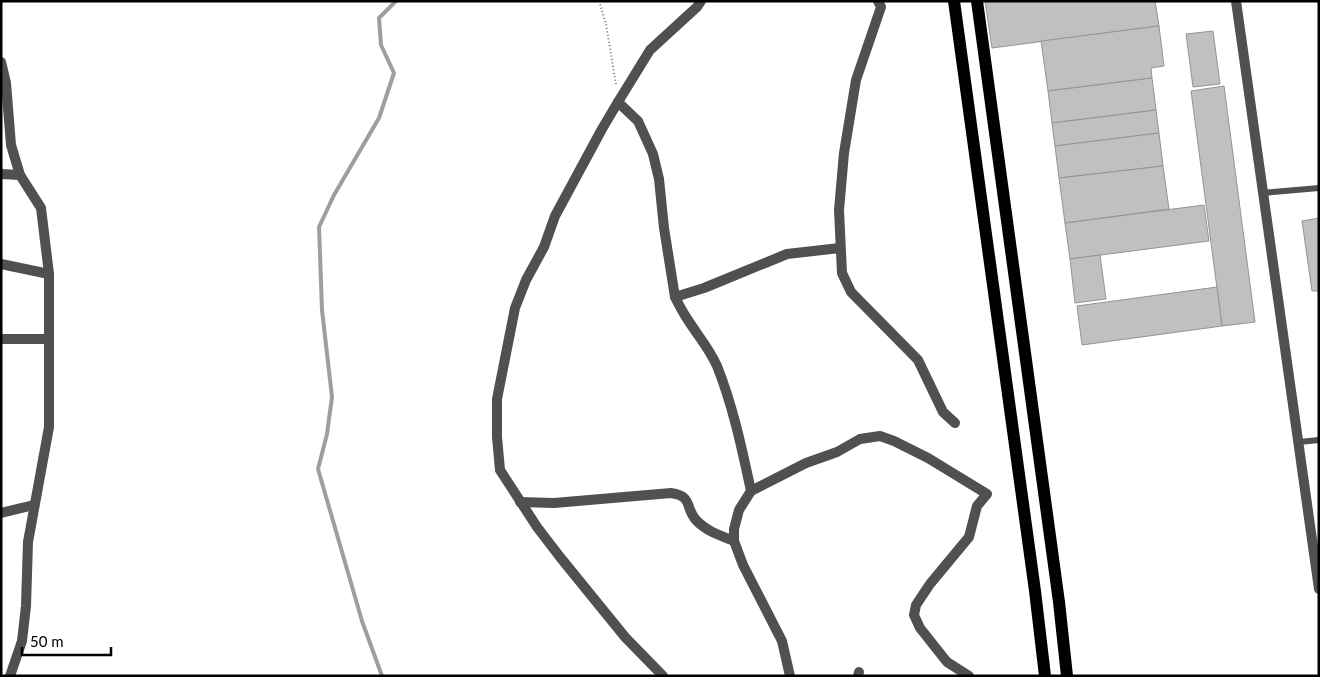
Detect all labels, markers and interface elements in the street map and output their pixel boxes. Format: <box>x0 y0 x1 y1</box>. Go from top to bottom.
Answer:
scale bar <box>22 624 111 656</box>
text: 50 m <box>30 632 64 650</box>

